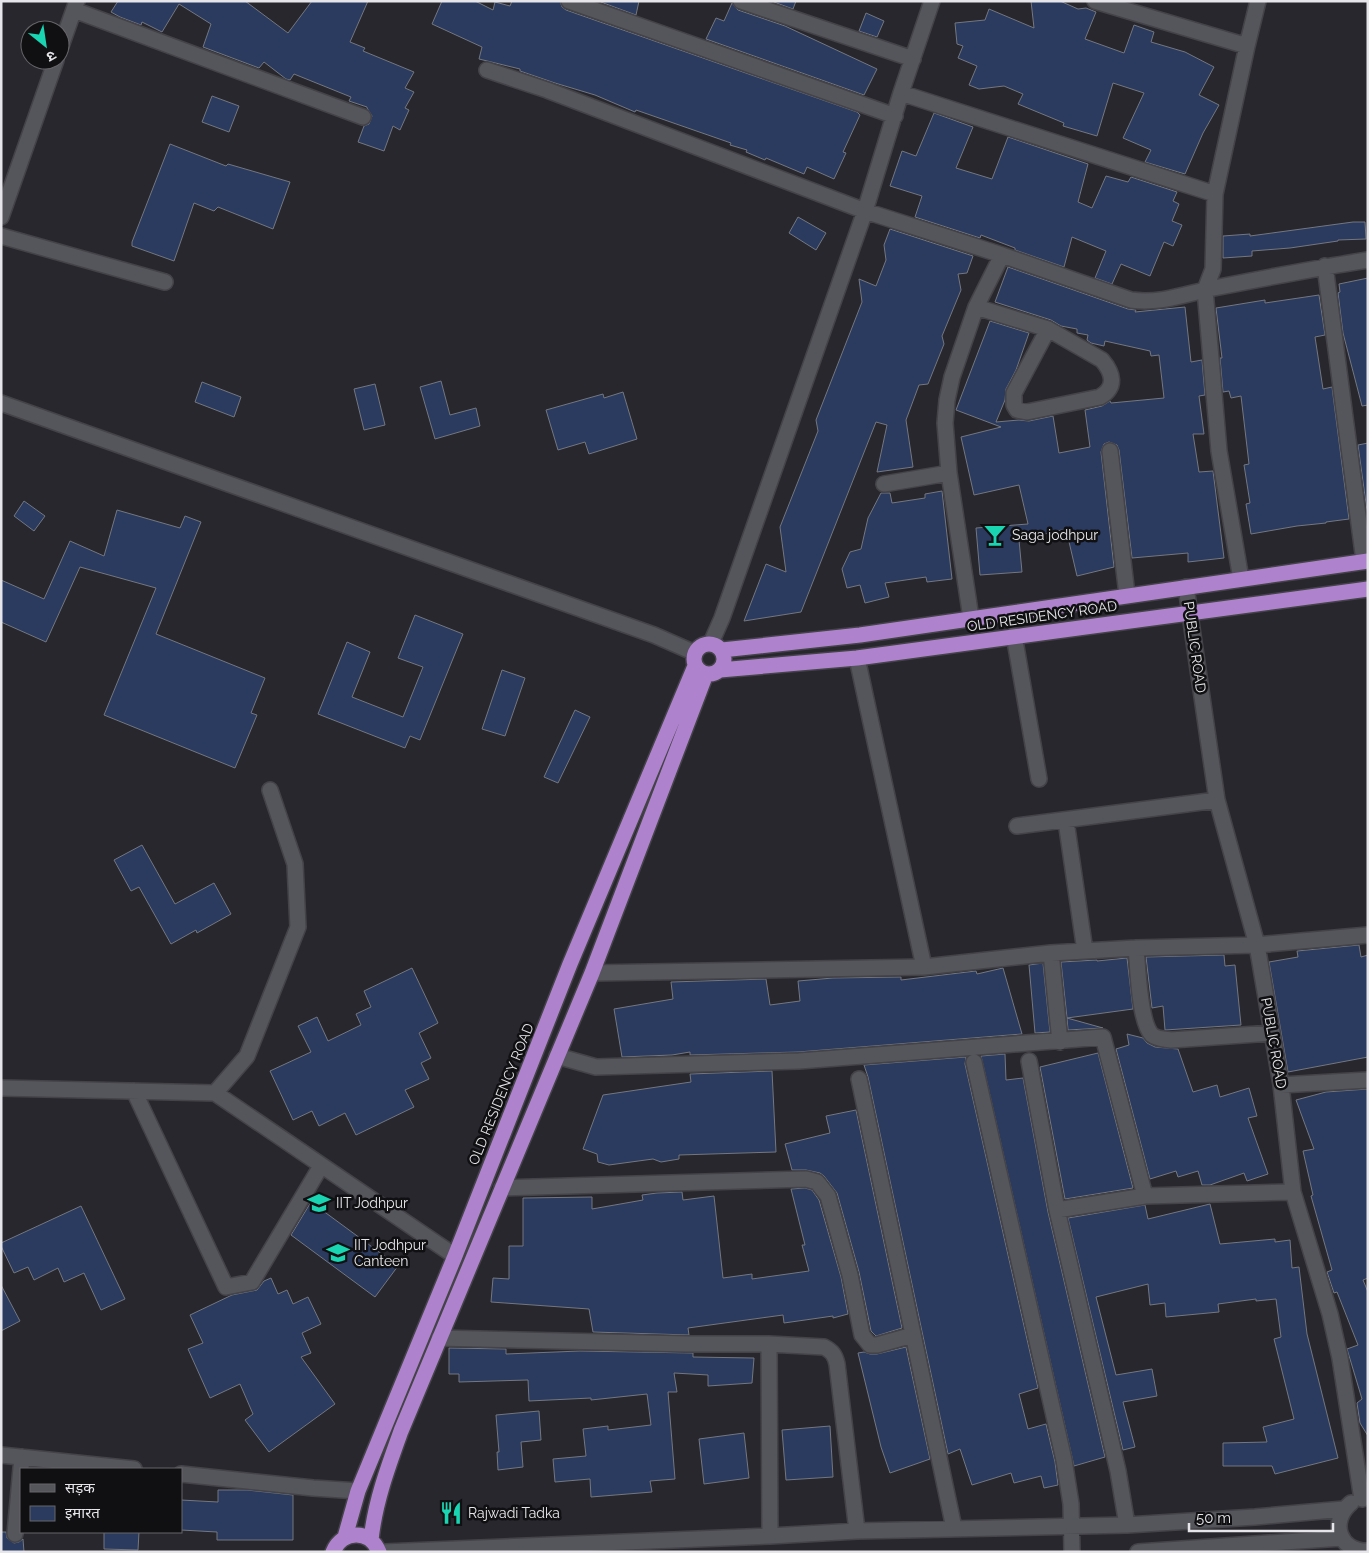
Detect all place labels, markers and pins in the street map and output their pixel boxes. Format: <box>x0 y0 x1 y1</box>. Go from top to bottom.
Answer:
bar icon: Saga jodhpur <box>982 522 1008 548</box>
place label: Saga jodhpur <box>1012 527 1098 543</box>
school or university icon: IIT Jodhpur <box>306 1190 332 1216</box>
place label: IIT Jodhpur <box>336 1195 408 1211</box>
place label: IIT Jodhpur Canteen <box>354 1237 426 1269</box>
school or university icon: IIT Jodhpur Canteen <box>325 1240 351 1266</box>
restaurant icon: Rajwadi Tadka <box>438 1500 464 1526</box>
place label: Rajwadi Tadka <box>468 1505 560 1521</box>

